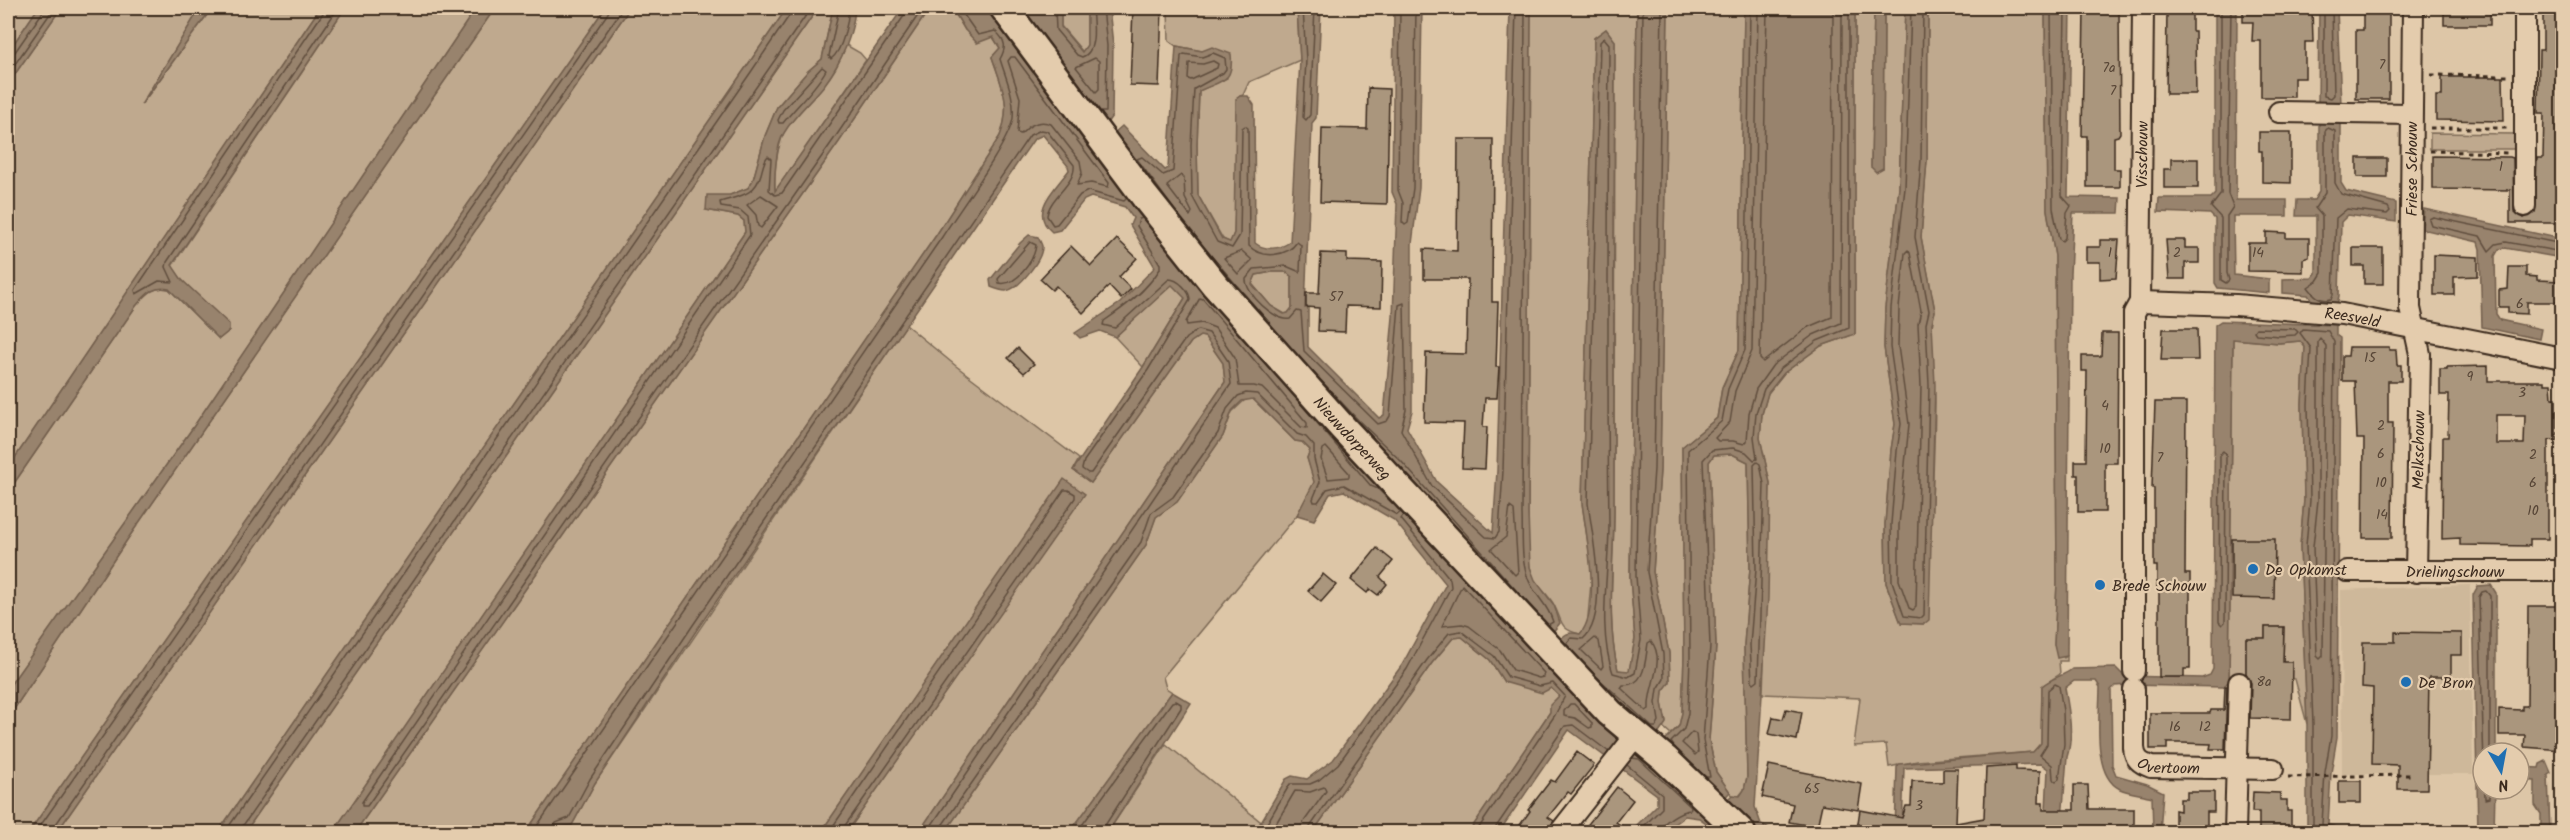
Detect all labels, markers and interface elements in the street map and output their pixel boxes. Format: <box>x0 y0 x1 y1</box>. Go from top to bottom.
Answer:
house number: 7 <box>2379 54 2386 76</box>
house number: 7a <box>2102 57 2116 79</box>
house number: 7 <box>2110 80 2117 102</box>
street label: Visschouw <box>2130 120 2156 188</box>
street label: Friese Schouw <box>2400 121 2425 217</box>
house number: 1 <box>2499 156 2503 178</box>
house number: 1 <box>2108 242 2112 264</box>
house number: 2 <box>2173 242 2181 264</box>
house number: 14 <box>2252 242 2264 264</box>
house number: 57 <box>1329 286 1344 308</box>
house number: 6 <box>2516 293 2524 315</box>
street label: Reesveld <box>2323 302 2383 336</box>
house number: 15 <box>2364 347 2377 369</box>
house number: 9 <box>2467 366 2474 388</box>
house number: 3 <box>2518 382 2526 404</box>
street label: Nieuwdorperweg <box>1306 391 1397 487</box>
house number: 4 <box>2101 395 2109 417</box>
street label: Melkschouw <box>2406 410 2433 490</box>
house number: 2 <box>2377 415 2385 437</box>
house number: 10 <box>2099 438 2111 460</box>
house number: 6 <box>2377 443 2385 465</box>
house number: 2 <box>2529 444 2537 466</box>
house number: 7 <box>2157 447 2164 469</box>
house number: 10 <box>2375 472 2387 494</box>
house number: 6 <box>2529 472 2537 494</box>
house number: 10 <box>2527 500 2539 522</box>
house number: 14 <box>2376 504 2388 526</box>
place label: De Opkomst <box>2265 558 2348 583</box>
street label: Drielingschouw <box>2406 560 2505 585</box>
marker: De Opkomst <box>2246 562 2260 576</box>
place label: Brede Schouw <box>2112 574 2206 599</box>
marker: Brede Schouw <box>2093 578 2107 592</box>
house number: 8a <box>2257 671 2272 693</box>
place label: De Bron <box>2418 671 2473 696</box>
marker: De Bron <box>2399 675 2413 689</box>
house number: 16 <box>2169 716 2181 738</box>
house number: 12 <box>2199 716 2211 738</box>
north arrow <box>2471 741 2531 801</box>
street label: Overtoom <box>2132 751 2200 782</box>
text: N <box>2496 771 2510 797</box>
house number: 65 <box>1804 778 1821 800</box>
house number: 3 <box>1915 795 1923 817</box>

